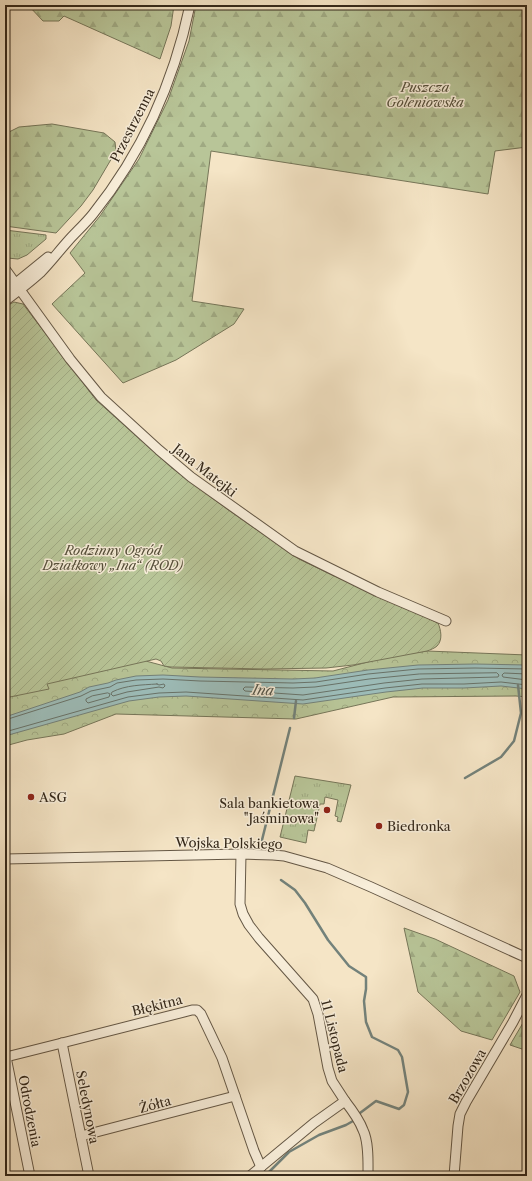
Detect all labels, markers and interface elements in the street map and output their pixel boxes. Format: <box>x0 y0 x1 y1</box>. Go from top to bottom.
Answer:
park label: Puszcza Goleniowska <box>386 79 464 110</box>
street label: Przestrzenna <box>107 85 158 165</box>
street label: Jana Matejki <box>168 439 240 500</box>
park label: Rodzinny Ogród Działkowy „Ina“ (ROD) <box>41 542 184 573</box>
water label: Ina <box>251 680 275 700</box>
place label: ASG <box>38 789 67 805</box>
marker: ASG <box>26 792 36 802</box>
place label: Sala bankietowa "Jaśminowa" <box>219 795 319 826</box>
marker: Sala bankietowa "Jaśminowa" <box>322 805 332 815</box>
place label: Biedronka <box>387 818 451 834</box>
marker: Biedronka <box>374 821 384 831</box>
street label: Wojska Polskiego <box>174 834 283 852</box>
street label: Błękitna <box>130 991 184 1019</box>
street label: 11 Listopada <box>318 998 352 1074</box>
street label: Brzozowa <box>445 1046 489 1106</box>
street label: Seledynowa <box>73 1069 103 1145</box>
street label: Odrodzenia <box>15 1074 45 1148</box>
street label: Żółta <box>137 1092 173 1116</box>

